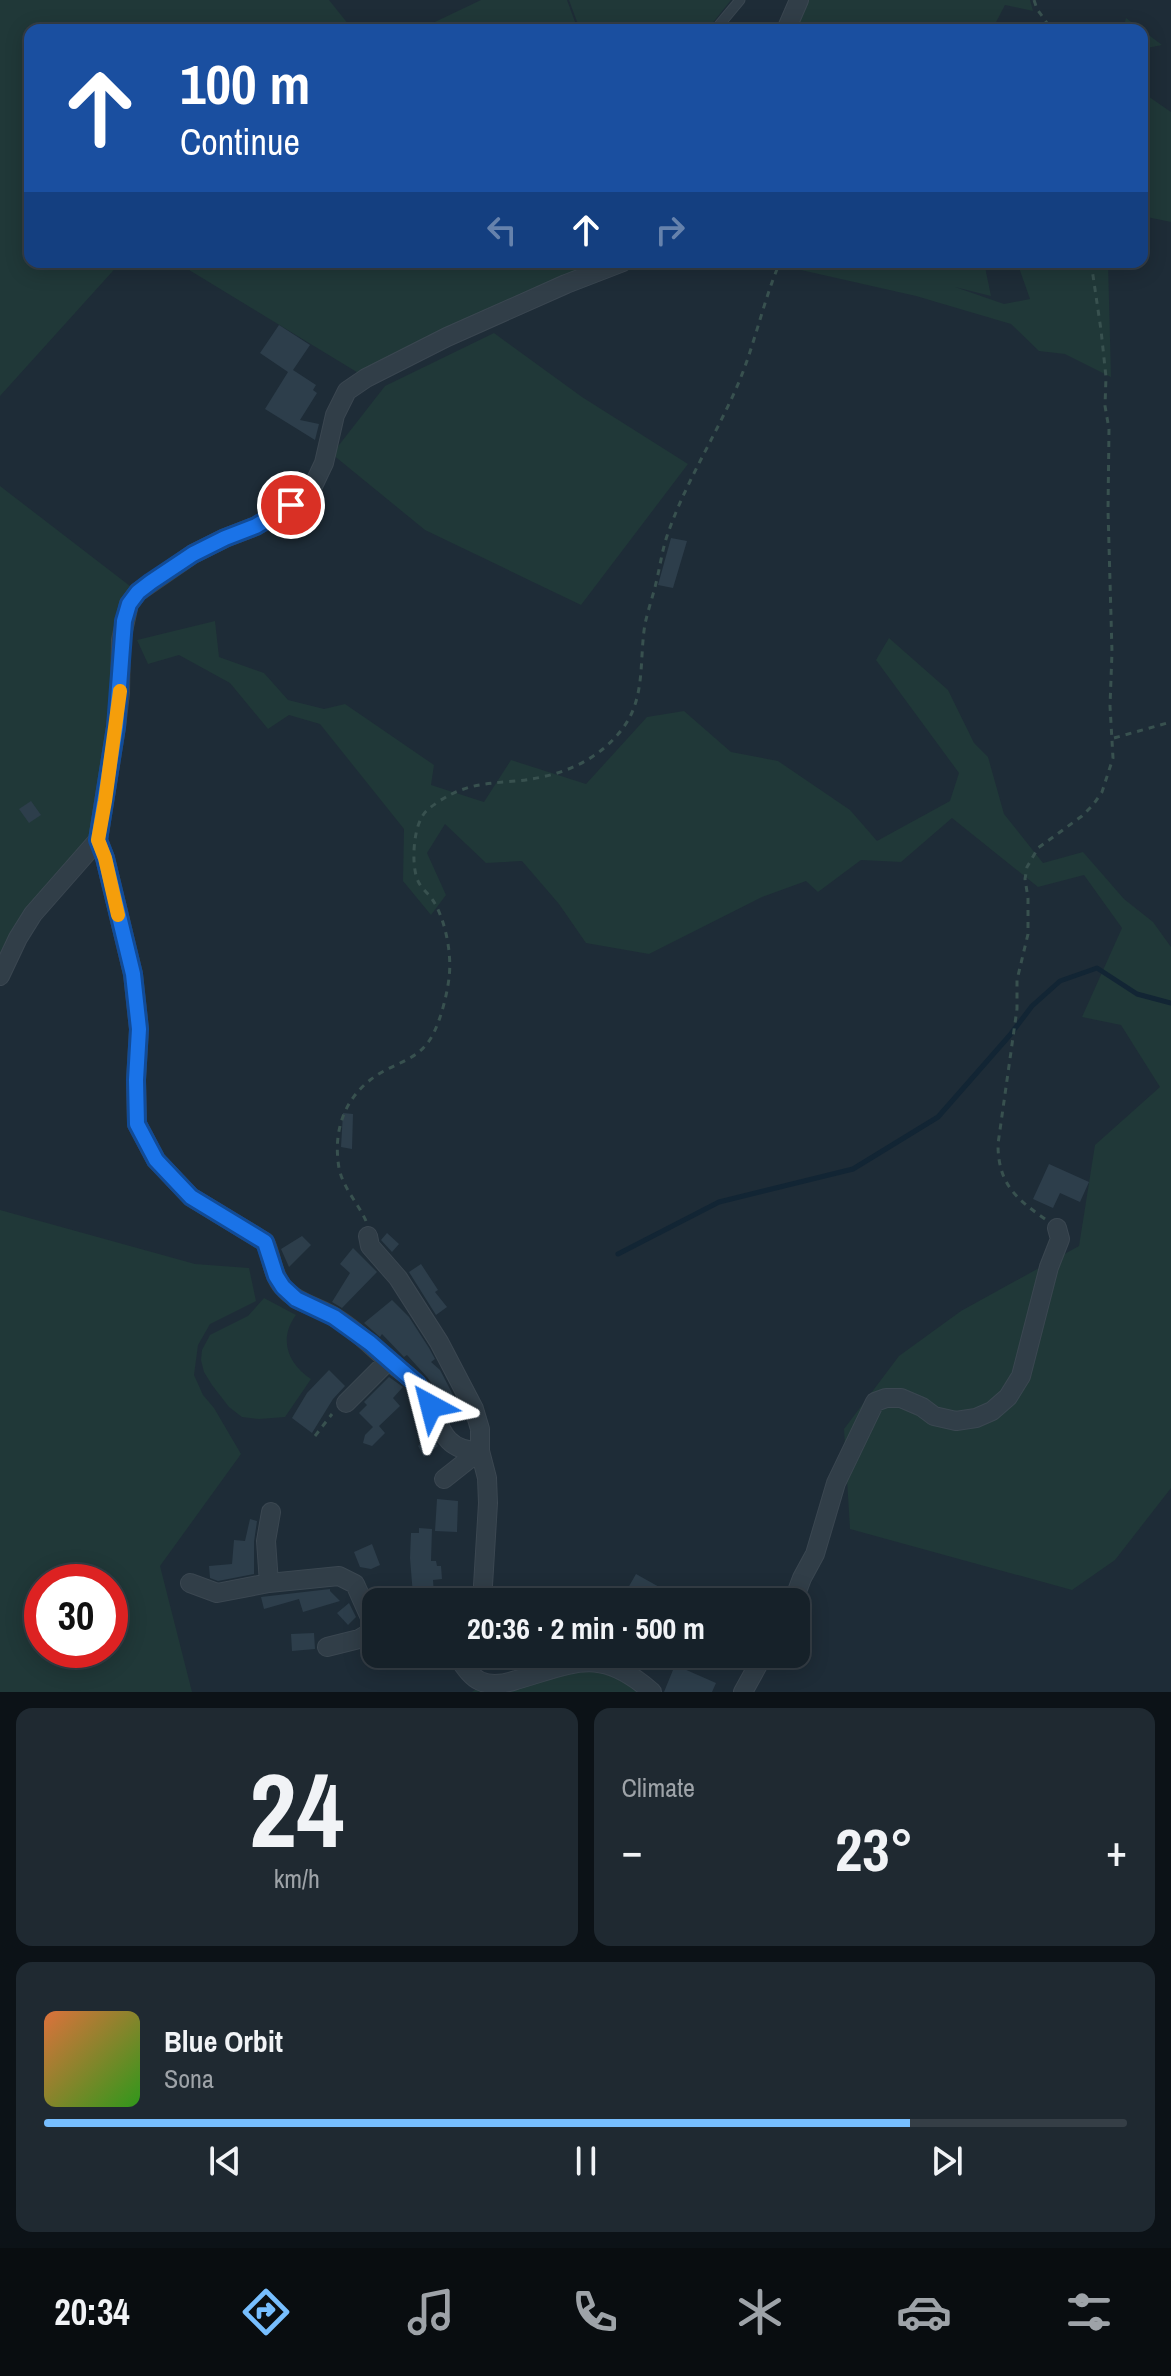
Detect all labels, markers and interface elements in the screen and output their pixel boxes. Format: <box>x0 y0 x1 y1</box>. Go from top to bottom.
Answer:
text: 100 m <box>180 46 310 121</box>
icon: ahead <box>48 56 152 160</box>
text: Continue <box>180 118 300 166</box>
icon: left <box>480 208 524 252</box>
icon: ahead <box>564 208 608 252</box>
icon: right <box>648 208 692 252</box>
pin <box>257 471 325 539</box>
icon: arrive <box>269 483 313 527</box>
position arrow <box>389 1364 473 1448</box>
speed limit sign: 30 <box>24 1564 128 1668</box>
text: 20:36 · 2 min · 500 m <box>467 1608 705 1648</box>
text: 24 <box>249 1739 344 1879</box>
text: Climate <box>622 1770 695 1805</box>
text: 23° <box>835 1809 914 1890</box>
text: − <box>622 1820 643 1880</box>
text: + <box>1106 1820 1127 1880</box>
text: km/h <box>274 1861 320 1896</box>
text: Blue Orbit <box>164 2021 283 2061</box>
text: Sona <box>164 2061 214 2096</box>
icon: previous <box>203 2139 247 2183</box>
icon: pause <box>564 2139 608 2183</box>
icon: next <box>925 2139 969 2183</box>
icon: directions <box>238 2284 294 2340</box>
icon: music <box>403 2284 459 2340</box>
icon: phone <box>567 2284 623 2340</box>
icon: climate <box>732 2284 788 2340</box>
icon: car <box>896 2284 952 2340</box>
icon: filters <box>1061 2284 1117 2340</box>
text: 20:34 <box>54 2288 130 2336</box>

